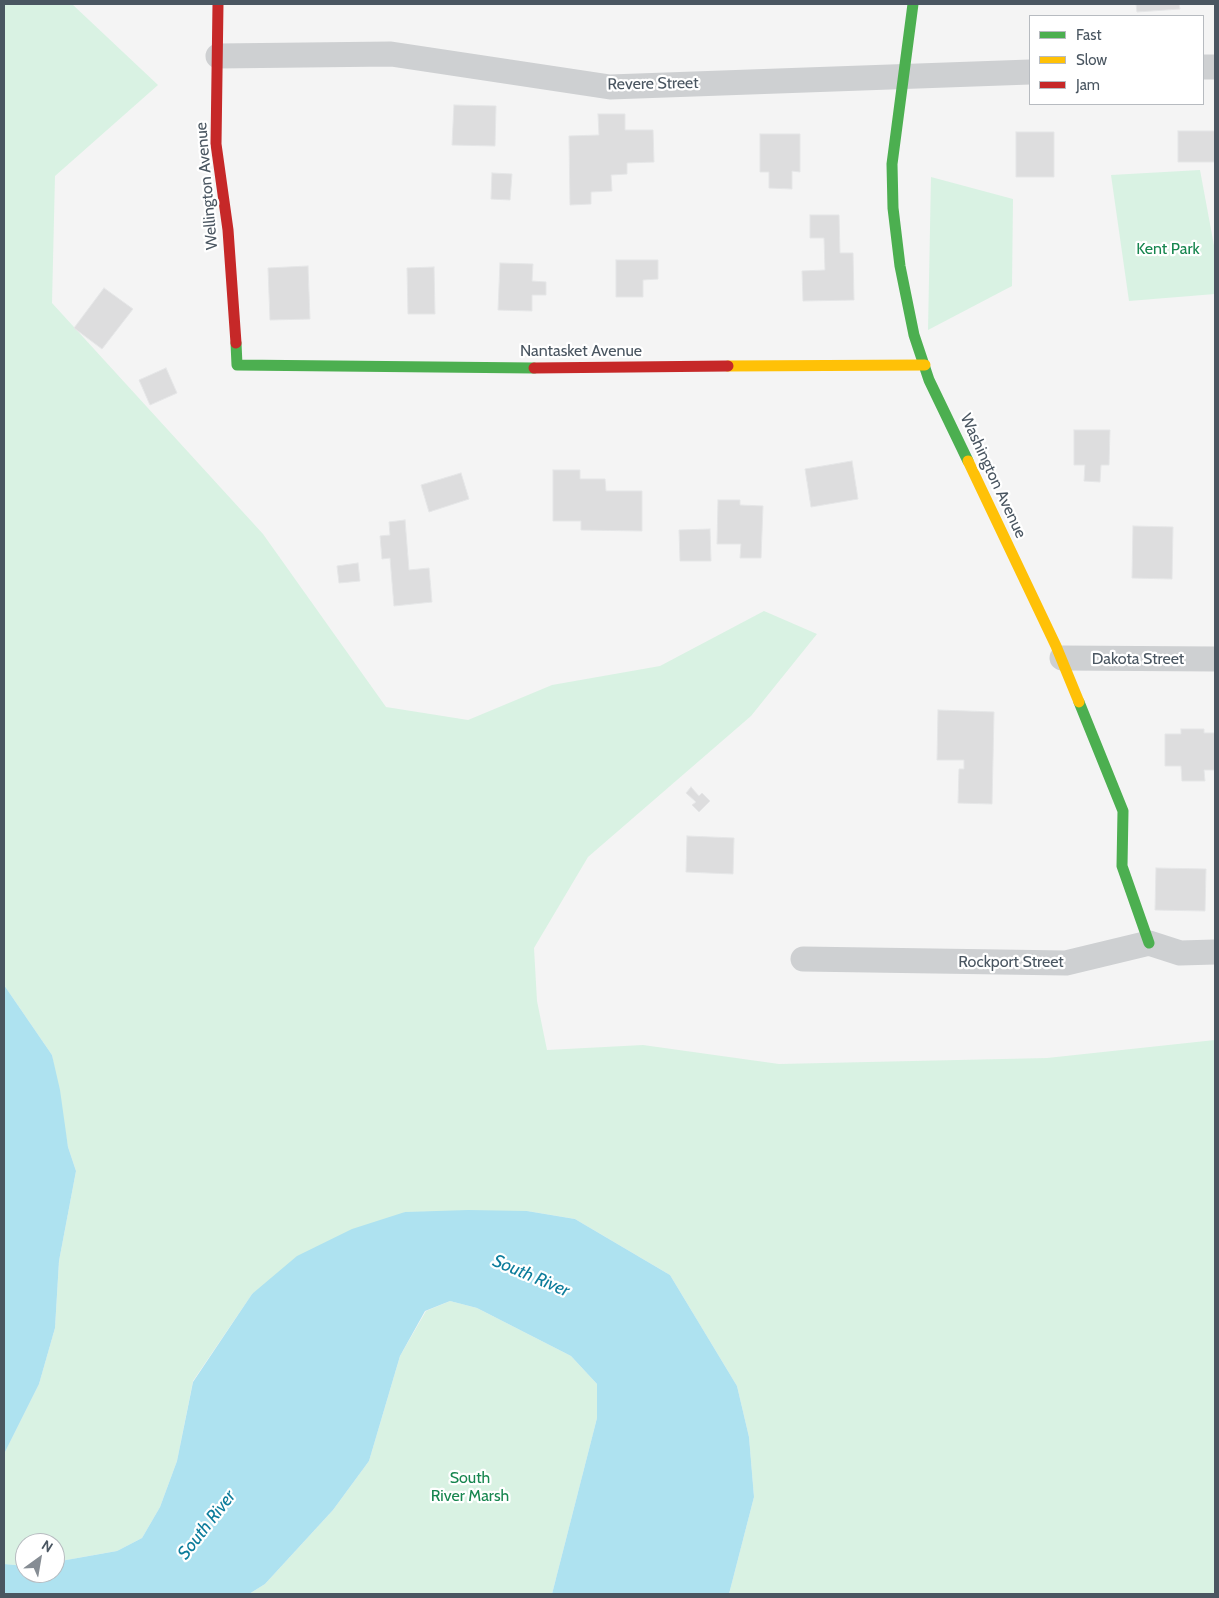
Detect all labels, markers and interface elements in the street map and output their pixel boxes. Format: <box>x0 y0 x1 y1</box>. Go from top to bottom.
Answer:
legend <box>1029 15 1204 105</box>
text: Fast <box>1076 26 1101 44</box>
text: Slow <box>1076 51 1107 69</box>
street label: Revere Street <box>607 74 699 94</box>
text: Jam <box>1076 76 1100 94</box>
street label: Wellington Avenue <box>192 121 222 251</box>
park label: Kent Park <box>1136 239 1200 259</box>
street label: Nantasket Avenue <box>520 341 642 361</box>
street label: Washington Avenue <box>956 411 1030 541</box>
street label: Dakota Street <box>1092 649 1184 669</box>
street label: Rockport Street <box>958 952 1064 972</box>
water label: South River <box>489 1250 573 1302</box>
park label: South River Marsh <box>431 1468 509 1506</box>
water label: South River <box>173 1486 241 1564</box>
north arrow <box>15 1533 65 1583</box>
text: N <box>38 1536 56 1556</box>

